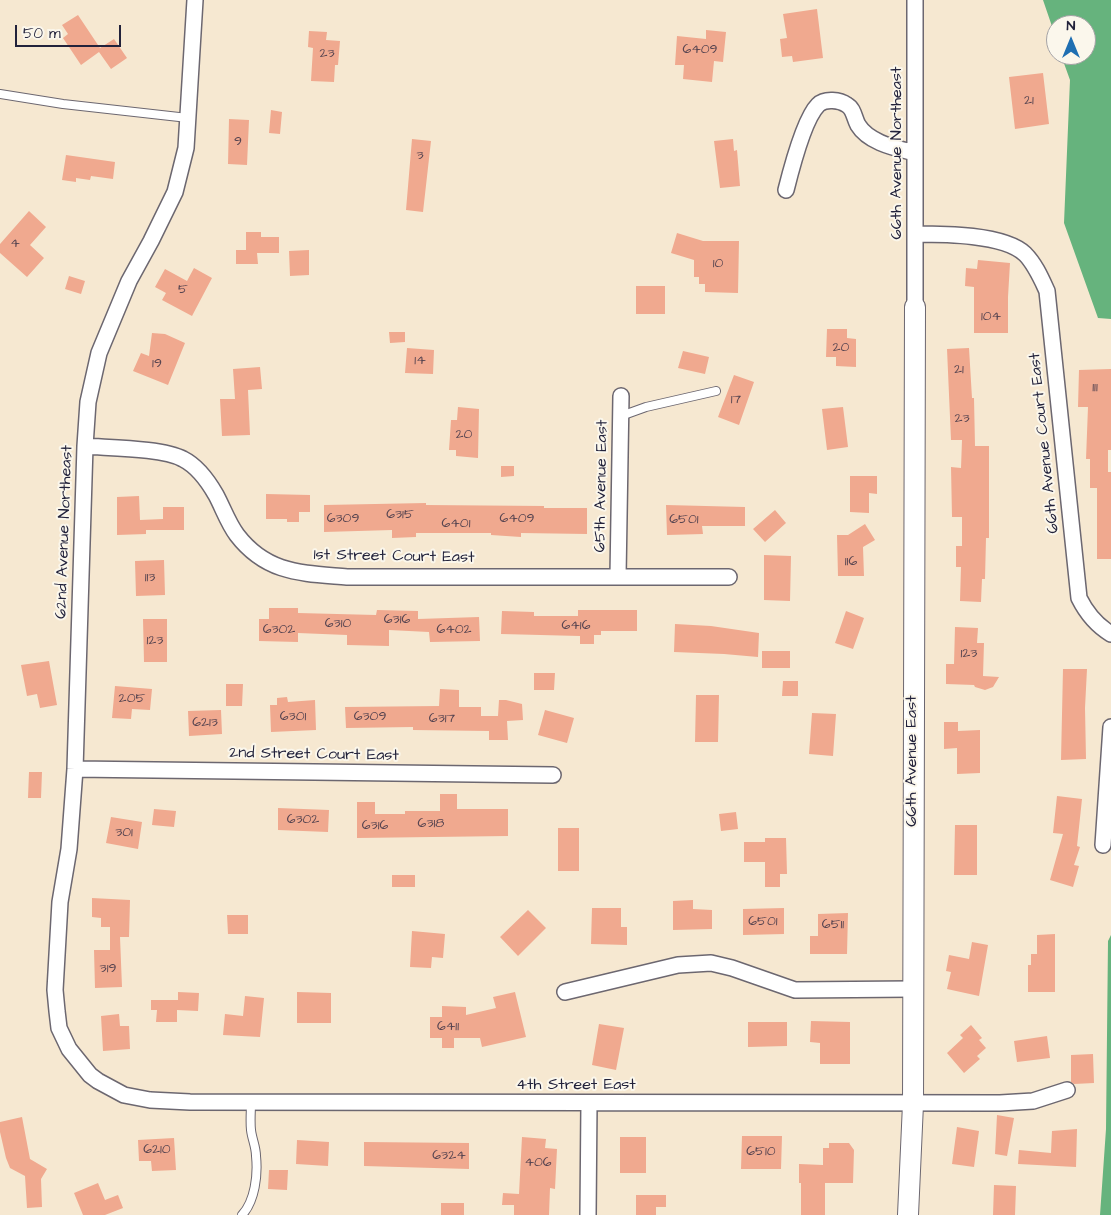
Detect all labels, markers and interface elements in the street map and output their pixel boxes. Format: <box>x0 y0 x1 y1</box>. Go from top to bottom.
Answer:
scale bar <box>18 15 124 47</box>
north arrow <box>1046 15 1096 65</box>
text: N <box>1067 16 1075 36</box>
text: 50 m <box>23 23 61 44</box>
house number: 6409 <box>682 42 718 58</box>
house number: 23 <box>319 46 335 62</box>
street label: 66th Avenue Northeast <box>888 67 908 239</box>
house number: 21 <box>1024 93 1034 109</box>
house number: 9 <box>234 134 242 150</box>
house number: 3 <box>416 148 424 164</box>
house number: 4 <box>10 236 20 252</box>
house number: 10 <box>713 256 723 272</box>
house number: 5 <box>178 282 188 298</box>
house number: 104 <box>981 309 1001 325</box>
house number: 20 <box>833 340 849 356</box>
street label: 66th Avenue Court East <box>1026 352 1064 534</box>
house number: 14 <box>414 353 426 369</box>
house number: 19 <box>152 356 162 372</box>
house number: 21 <box>954 362 964 378</box>
house number: 111 <box>1092 380 1098 396</box>
house number: 17 <box>731 392 741 408</box>
house number: 23 <box>954 411 970 427</box>
street label: 65th Avenue East <box>591 420 613 552</box>
house number: 20 <box>456 427 472 443</box>
street label: 62nd Avenue Northeast <box>52 445 78 619</box>
house number: 6315 <box>386 507 414 523</box>
house number: 6309 <box>327 511 359 527</box>
house number: 6409 <box>499 511 535 527</box>
house number: 6501 <box>669 512 699 528</box>
house number: 6401 <box>442 516 470 532</box>
street label: 1st Street Court East <box>313 546 475 568</box>
house number: 116 <box>845 554 857 570</box>
house number: 113 <box>145 570 155 586</box>
house number: 6316 <box>384 612 410 628</box>
house number: 6310 <box>325 616 351 632</box>
house number: 6416 <box>562 618 590 634</box>
house number: 6302 <box>263 622 295 638</box>
house number: 6402 <box>436 622 472 638</box>
house number: 123 <box>147 633 163 649</box>
house number: 123 <box>961 646 977 662</box>
house number: 205 <box>119 691 145 707</box>
street label: 66th Avenue East <box>903 695 923 827</box>
house number: 6301 <box>280 709 306 725</box>
house number: 6309 <box>354 709 386 725</box>
house number: 6317 <box>429 711 455 727</box>
house number: 6213 <box>192 715 218 731</box>
street label: 2nd Street Court East <box>229 744 399 766</box>
house number: 6302 <box>287 812 319 828</box>
house number: 6318 <box>418 816 444 832</box>
house number: 6316 <box>362 818 388 834</box>
house number: 301 <box>115 825 133 841</box>
house number: 6501 <box>748 914 778 930</box>
house number: 6511 <box>822 917 844 933</box>
house number: 319 <box>100 961 116 977</box>
house number: 6411 <box>437 1019 459 1035</box>
street label: 4th Street East <box>516 1076 636 1096</box>
house number: 6210 <box>143 1142 171 1158</box>
house number: 6510 <box>746 1144 776 1160</box>
house number: 6324 <box>432 1148 466 1164</box>
house number: 406 <box>524 1155 552 1171</box>

